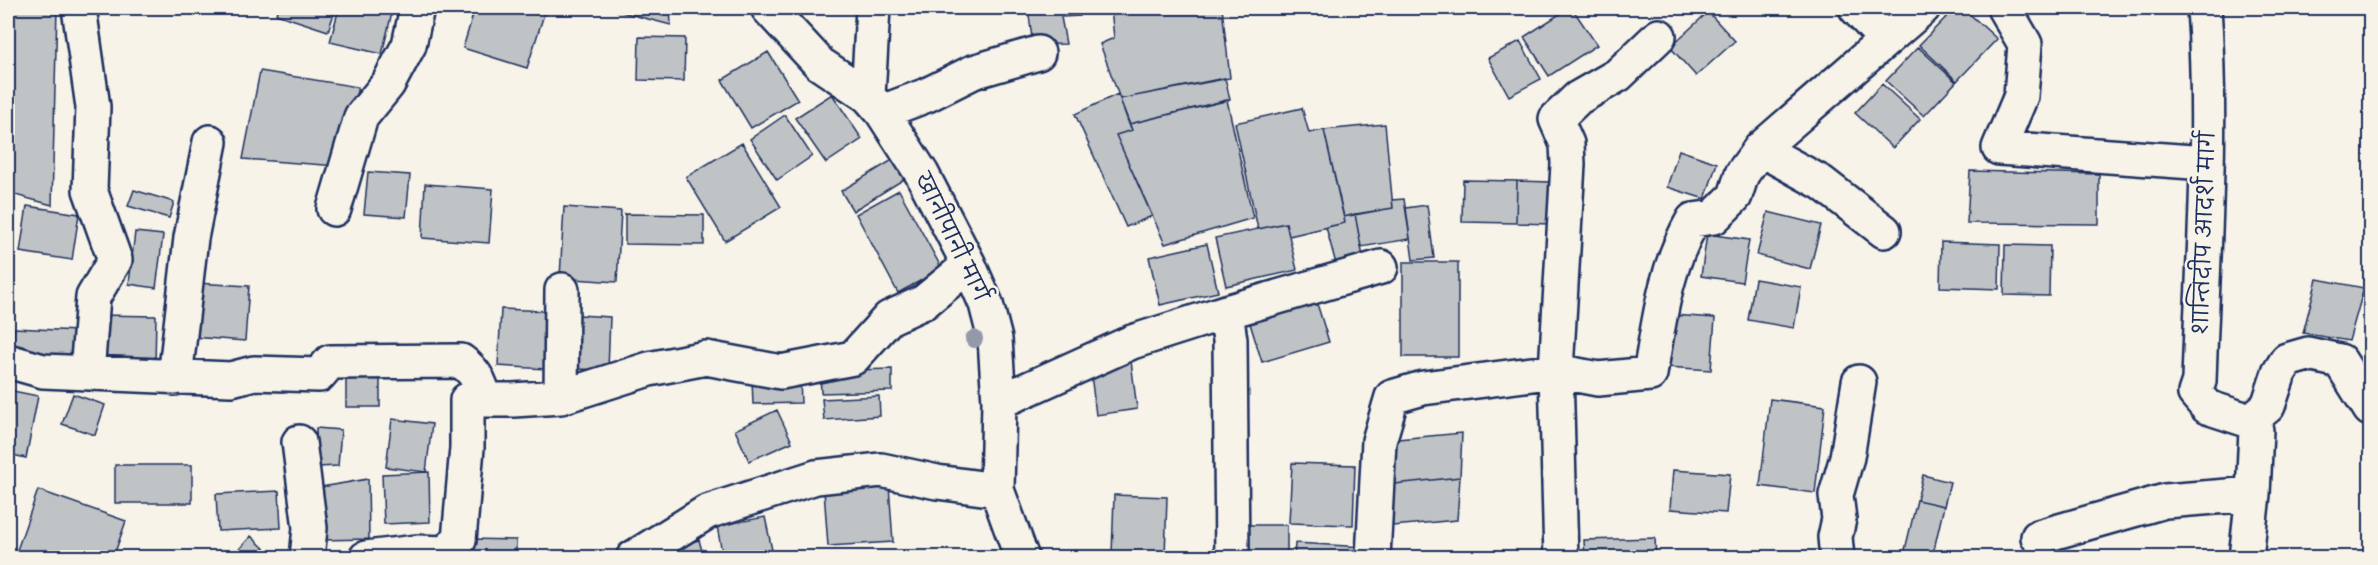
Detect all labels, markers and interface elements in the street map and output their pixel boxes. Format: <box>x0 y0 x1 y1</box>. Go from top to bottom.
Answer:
street label: शान्तिदीप आदर्श मार्ग <box>2181 129 2227 335</box>
street label: खानीपानी मार्ग <box>904 165 1000 309</box>

